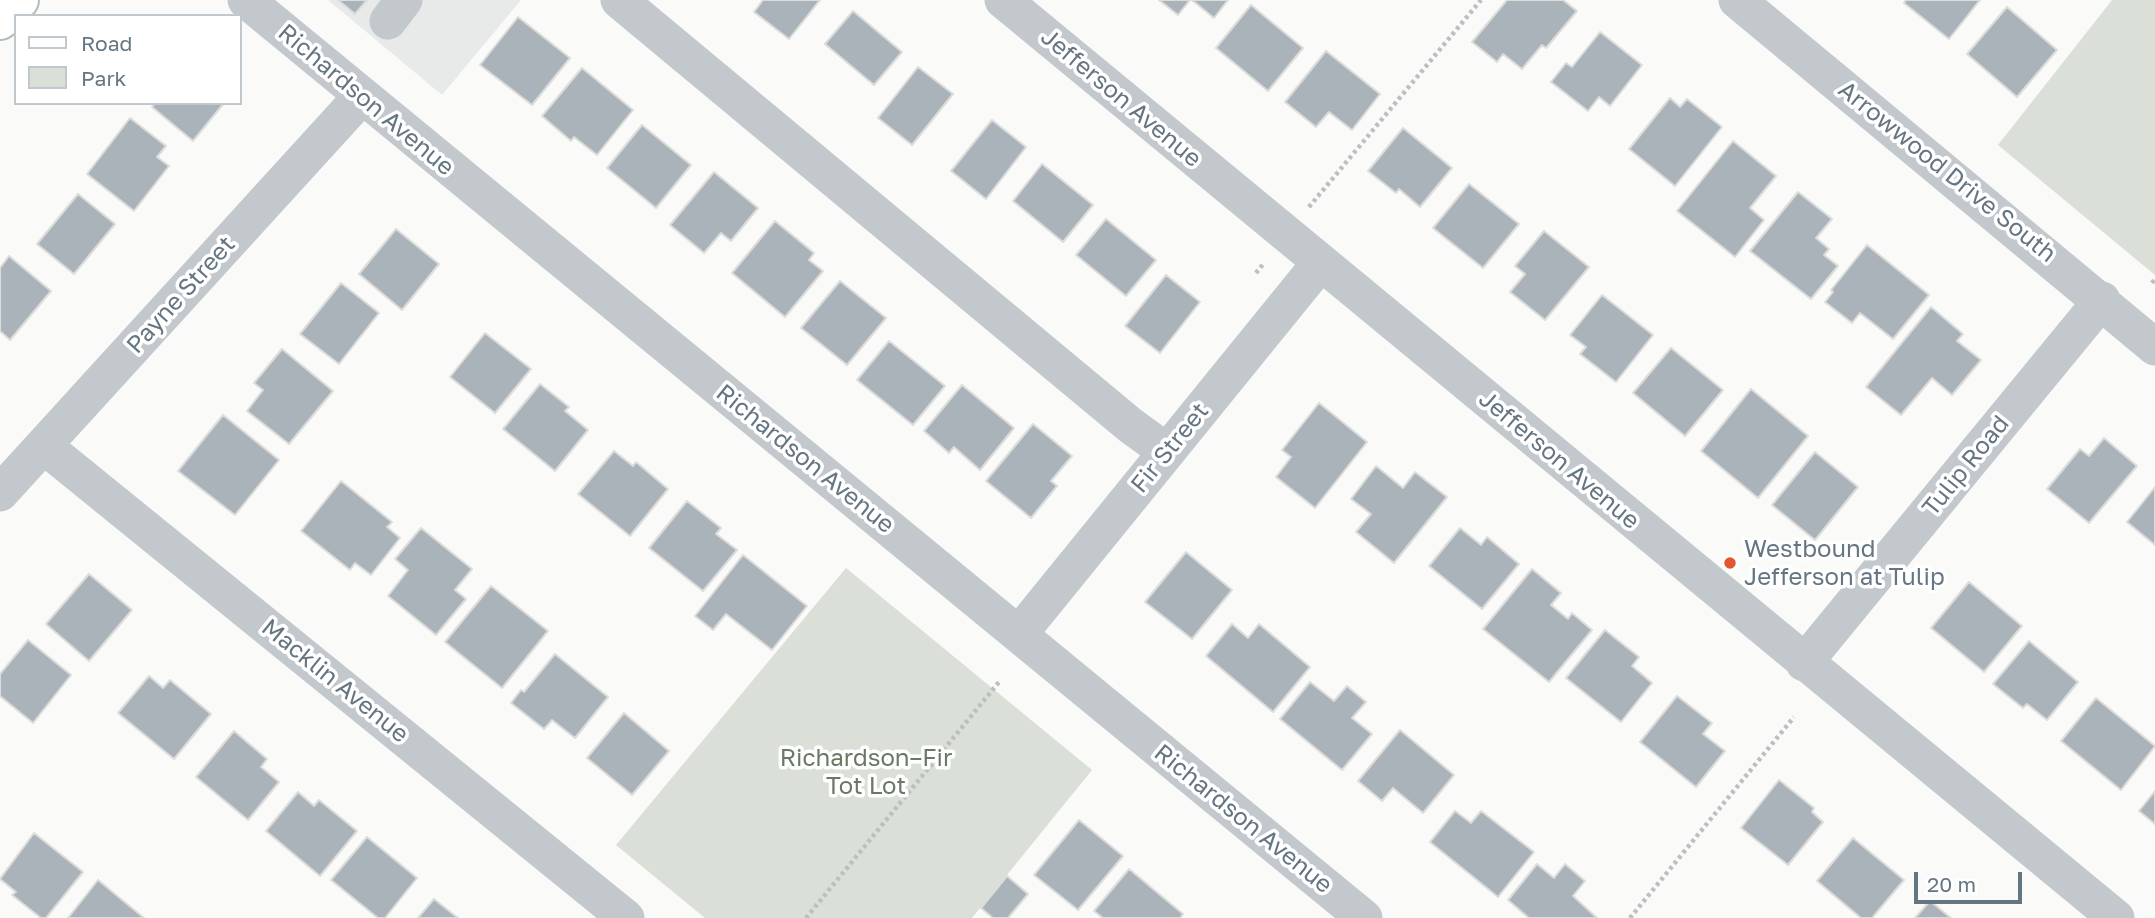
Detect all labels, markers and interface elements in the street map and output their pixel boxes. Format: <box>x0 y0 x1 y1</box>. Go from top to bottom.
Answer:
legend <box>14 14 242 105</box>
street label: Richardson Avenue <box>272 18 460 182</box>
street label: Jefferson Avenue <box>1035 23 1207 173</box>
text: Road <box>81 30 132 56</box>
text: Park <box>81 65 126 91</box>
street label: Arrowwood Drive South <box>1833 75 2061 269</box>
street label: Payne Street <box>121 230 241 360</box>
street label: Richardson Avenue <box>710 378 900 540</box>
street label: Jefferson Avenue <box>1473 385 1645 535</box>
street label: Fir Street <box>1125 397 1215 499</box>
street label: Tulip Road <box>1917 410 2015 522</box>
place label: Westbound Jefferson at Tulip <box>1744 535 1945 591</box>
marker: Westbound Jefferson at Tulip <box>1722 555 1738 571</box>
street label: Macklin Avenue <box>256 613 414 749</box>
street label: Richardson Avenue <box>1148 738 1338 900</box>
park label: Richardson–Fir Tot Lot <box>780 744 952 800</box>
scale bar <box>1917 858 2025 902</box>
text: 20 m <box>1927 871 1976 897</box>

